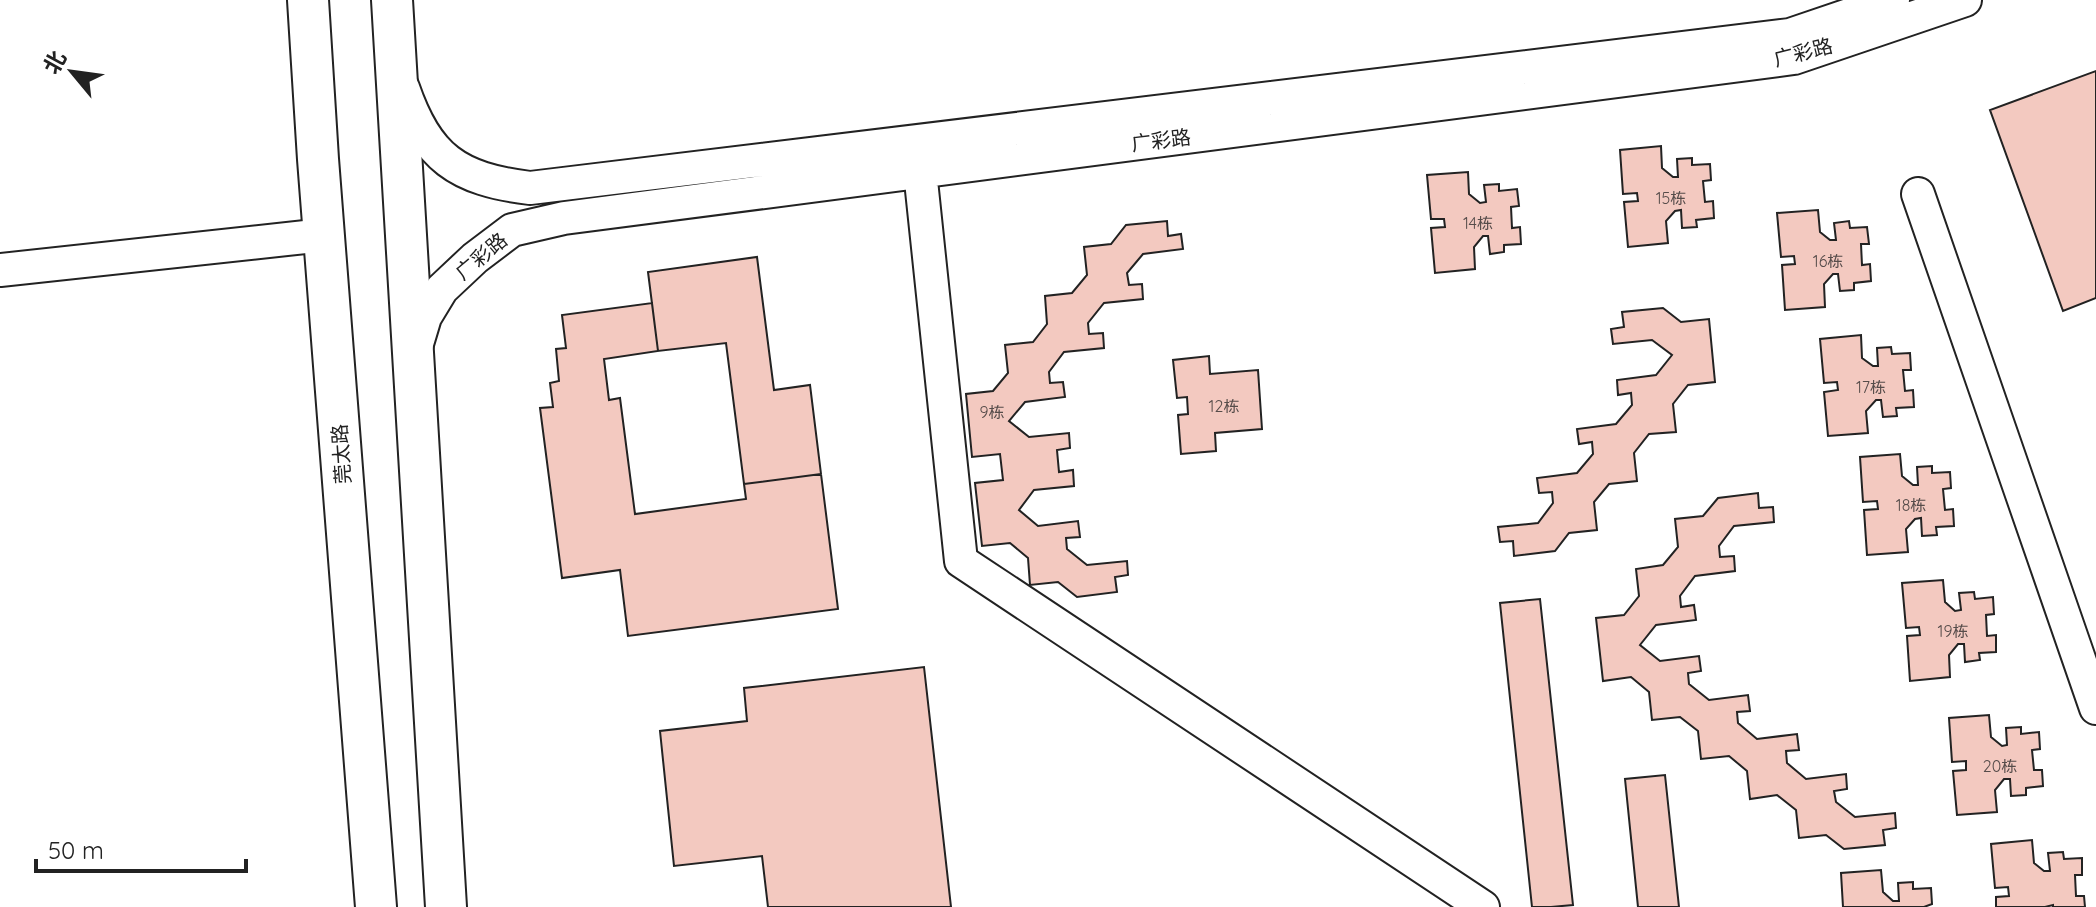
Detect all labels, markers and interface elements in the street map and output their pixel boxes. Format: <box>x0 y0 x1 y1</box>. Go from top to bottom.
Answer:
north arrow <box>32 32 112 112</box>
street label: 广彩路 <box>1771 33 1835 71</box>
text: 北 <box>37 46 72 79</box>
street label: 广彩路 <box>1130 124 1192 156</box>
house number: 15栋 <box>1656 188 1686 208</box>
house number: 14栋 <box>1463 213 1493 233</box>
street label: 广彩路 <box>450 227 512 285</box>
house number: 16栋 <box>1813 251 1843 271</box>
house number: 17栋 <box>1856 377 1886 397</box>
house number: 12栋 <box>1209 396 1239 416</box>
house number: 9栋 <box>980 402 1004 422</box>
street label: 莞太路 <box>326 423 356 485</box>
house number: 18栋 <box>1896 495 1926 515</box>
house number: 19栋 <box>1938 621 1968 641</box>
house number: 20栋 <box>1983 756 2017 776</box>
scale bar <box>36 823 246 873</box>
text: 50 m <box>48 835 104 865</box>

